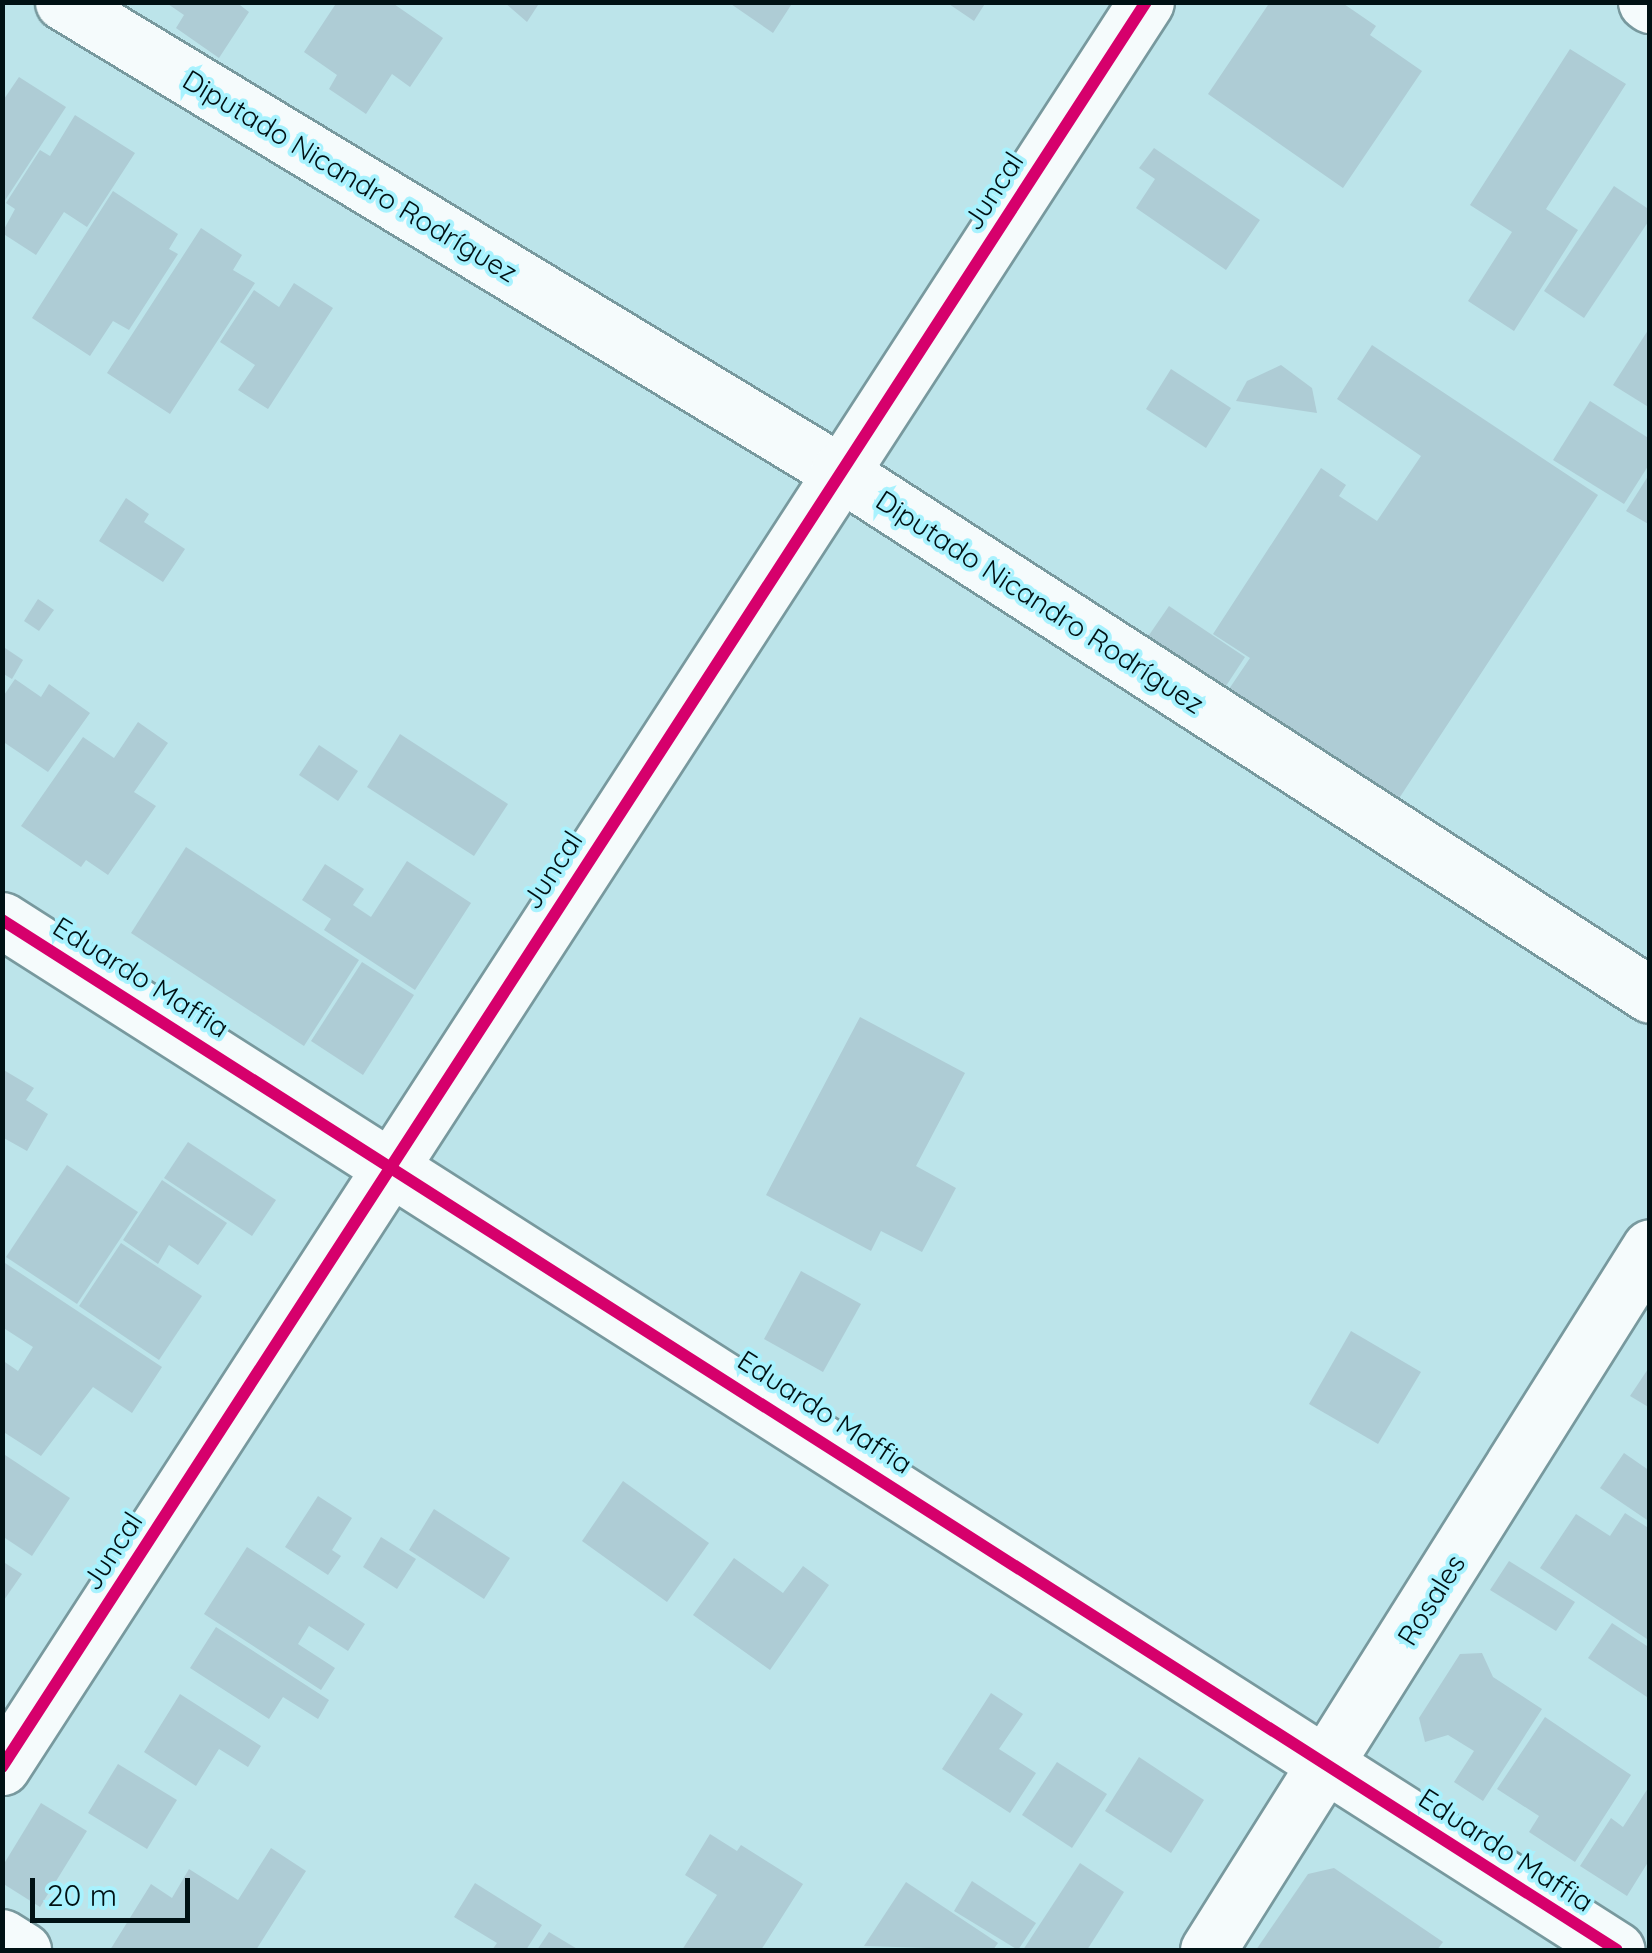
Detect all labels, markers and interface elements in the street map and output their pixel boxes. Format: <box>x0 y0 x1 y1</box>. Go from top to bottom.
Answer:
street label: Diputado Nicandro Rodríguez <box>177 63 523 289</box>
street label: Juncal <box>955 146 1031 236</box>
street label: Diputado Nicandro Rodríguez <box>870 483 1210 721</box>
street label: Juncal <box>514 825 590 915</box>
street label: Eduardo Maffia <box>47 910 235 1044</box>
street label: Eduardo Maffia <box>732 1343 918 1481</box>
street label: Juncal <box>74 1506 150 1596</box>
street label: Rosales <box>1390 1548 1472 1652</box>
street label: Eduardo Maffia <box>1413 1781 1599 1919</box>
scale bar <box>35 1858 195 1920</box>
text: 20 m <box>47 1876 117 1914</box>

